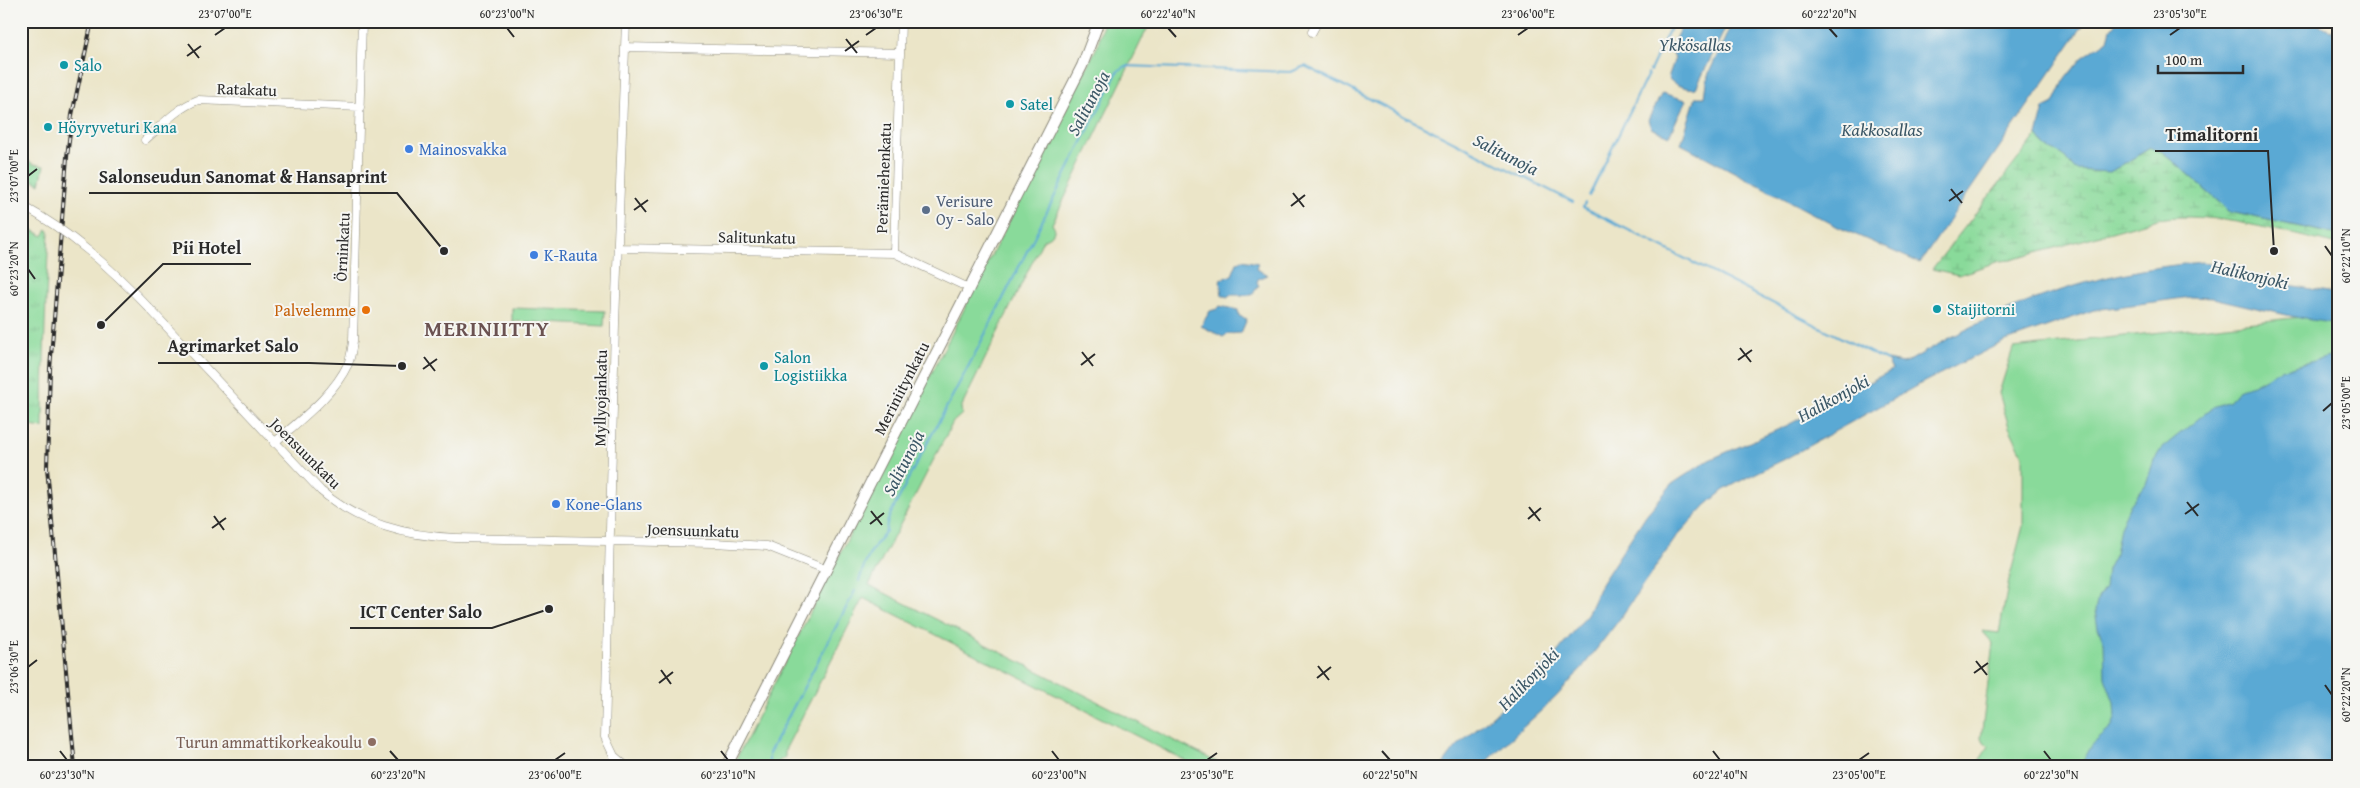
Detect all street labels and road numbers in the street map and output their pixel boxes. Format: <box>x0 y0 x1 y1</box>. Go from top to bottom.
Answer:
street label: Ratakatu <box>217 76 278 102</box>
street label: Perämiehenkatu <box>869 122 897 234</box>
street label: Örninkatu <box>328 212 356 282</box>
street label: Salitunkatu <box>718 224 796 250</box>
street label: Meriniitynkatu <box>867 337 935 439</box>
street label: Myllyojankatu <box>587 349 613 447</box>
street label: Joensuunkatu <box>263 410 347 494</box>
street label: Joensuunkatu <box>644 516 740 544</box>

